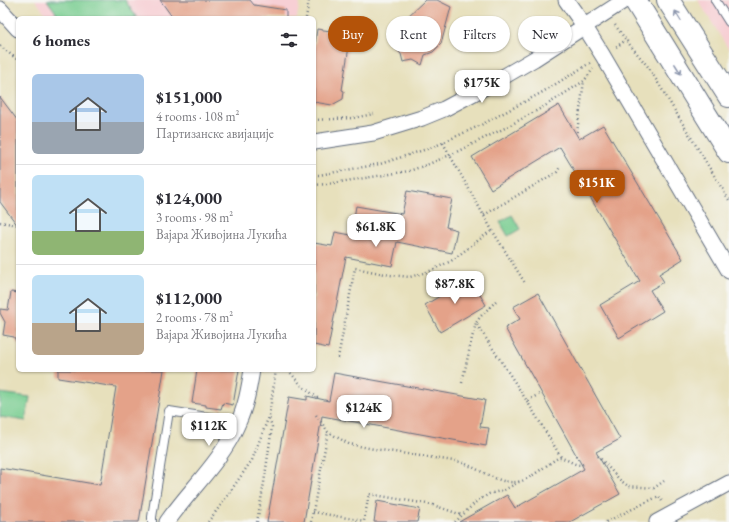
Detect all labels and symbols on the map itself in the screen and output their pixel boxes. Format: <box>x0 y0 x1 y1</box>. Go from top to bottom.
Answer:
one-way arrow <box>674 11 682 22</box>
one-way arrow <box>674 63 682 75</box>
pin: $175K <box>454 70 510 104</box>
pin: $151K <box>569 170 625 204</box>
pin: $61.8K <box>343 214 409 248</box>
pin: $87.8K <box>422 271 488 305</box>
pin: $124K <box>336 395 392 429</box>
pin: $112K <box>181 413 237 447</box>

